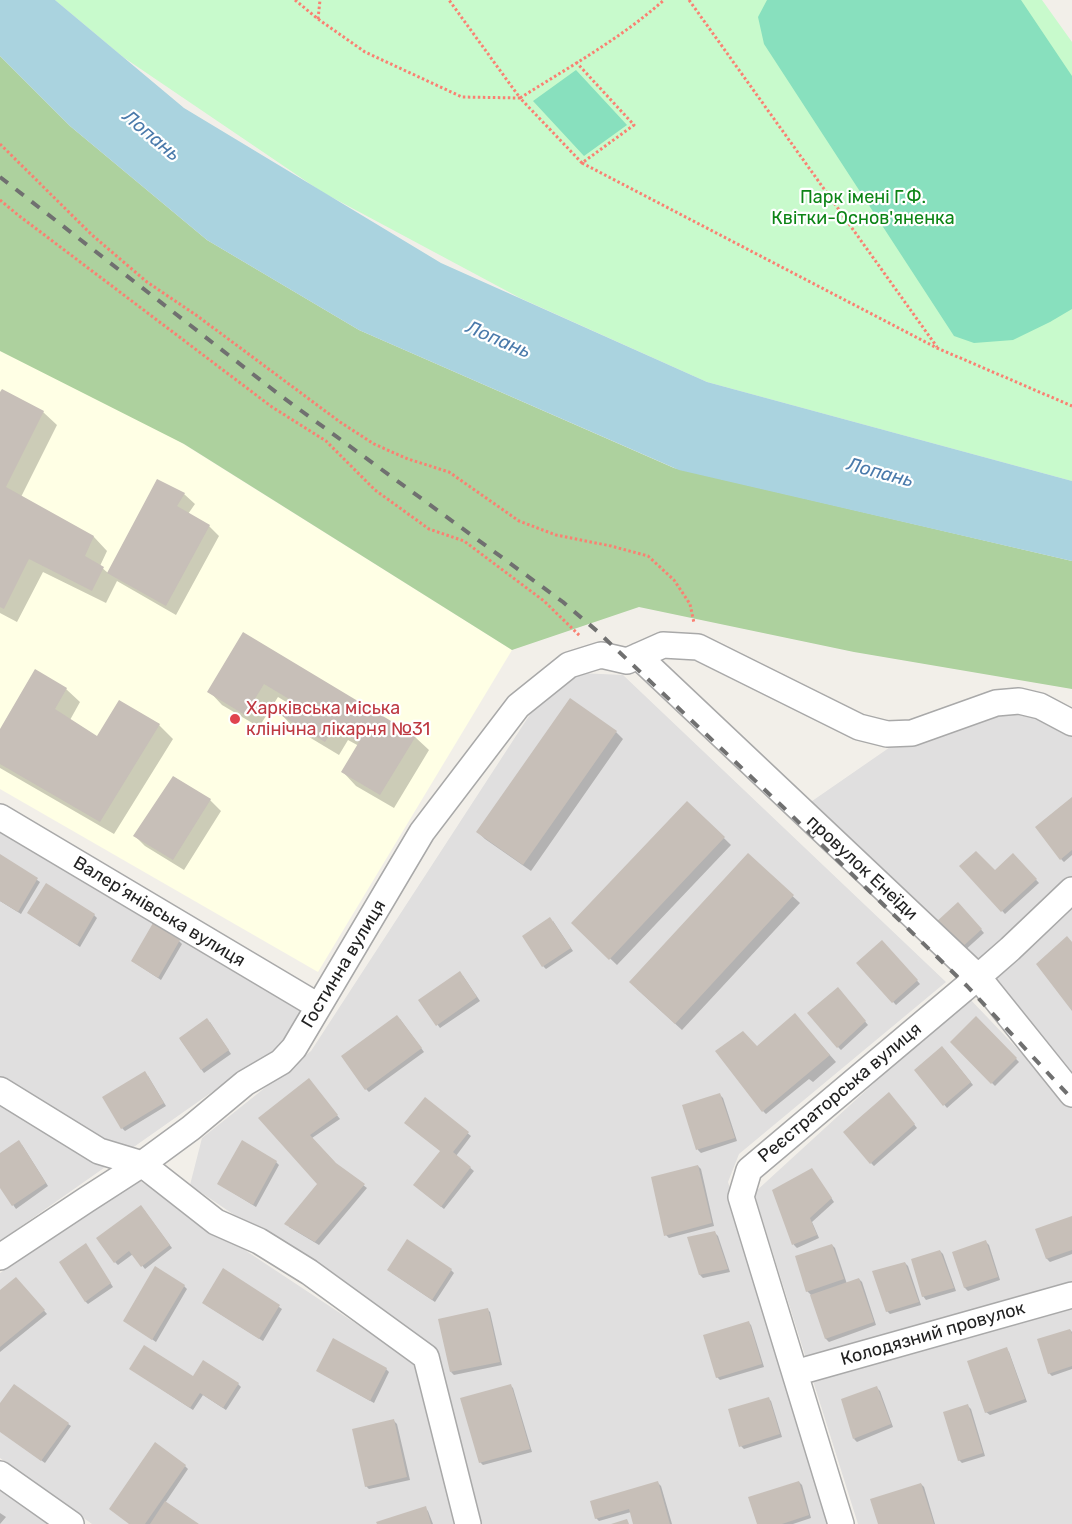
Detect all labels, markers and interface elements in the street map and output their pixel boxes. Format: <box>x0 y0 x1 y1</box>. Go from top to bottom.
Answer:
water label: Лопань <box>118 106 184 166</box>
park label: Парк імені Г.Ф. Квітки-Основ'яненка <box>771 187 955 230</box>
water label: Лопань <box>462 316 534 364</box>
water label: Лопань <box>844 453 916 493</box>
place label: Харківська міська клінічна лікарня №31 <box>246 698 430 741</box>
marker: Харківська міська клінічна лікарня №31 <box>228 712 242 726</box>
street label: провулок Енеїди <box>802 811 922 925</box>
street label: Валер’янівська вулиця <box>69 852 249 972</box>
street label: Гостинна вулиця <box>297 896 391 1032</box>
street label: Реєстраторська вулиця <box>754 1018 926 1168</box>
street label: Колодязний провулок <box>838 1297 1028 1371</box>

